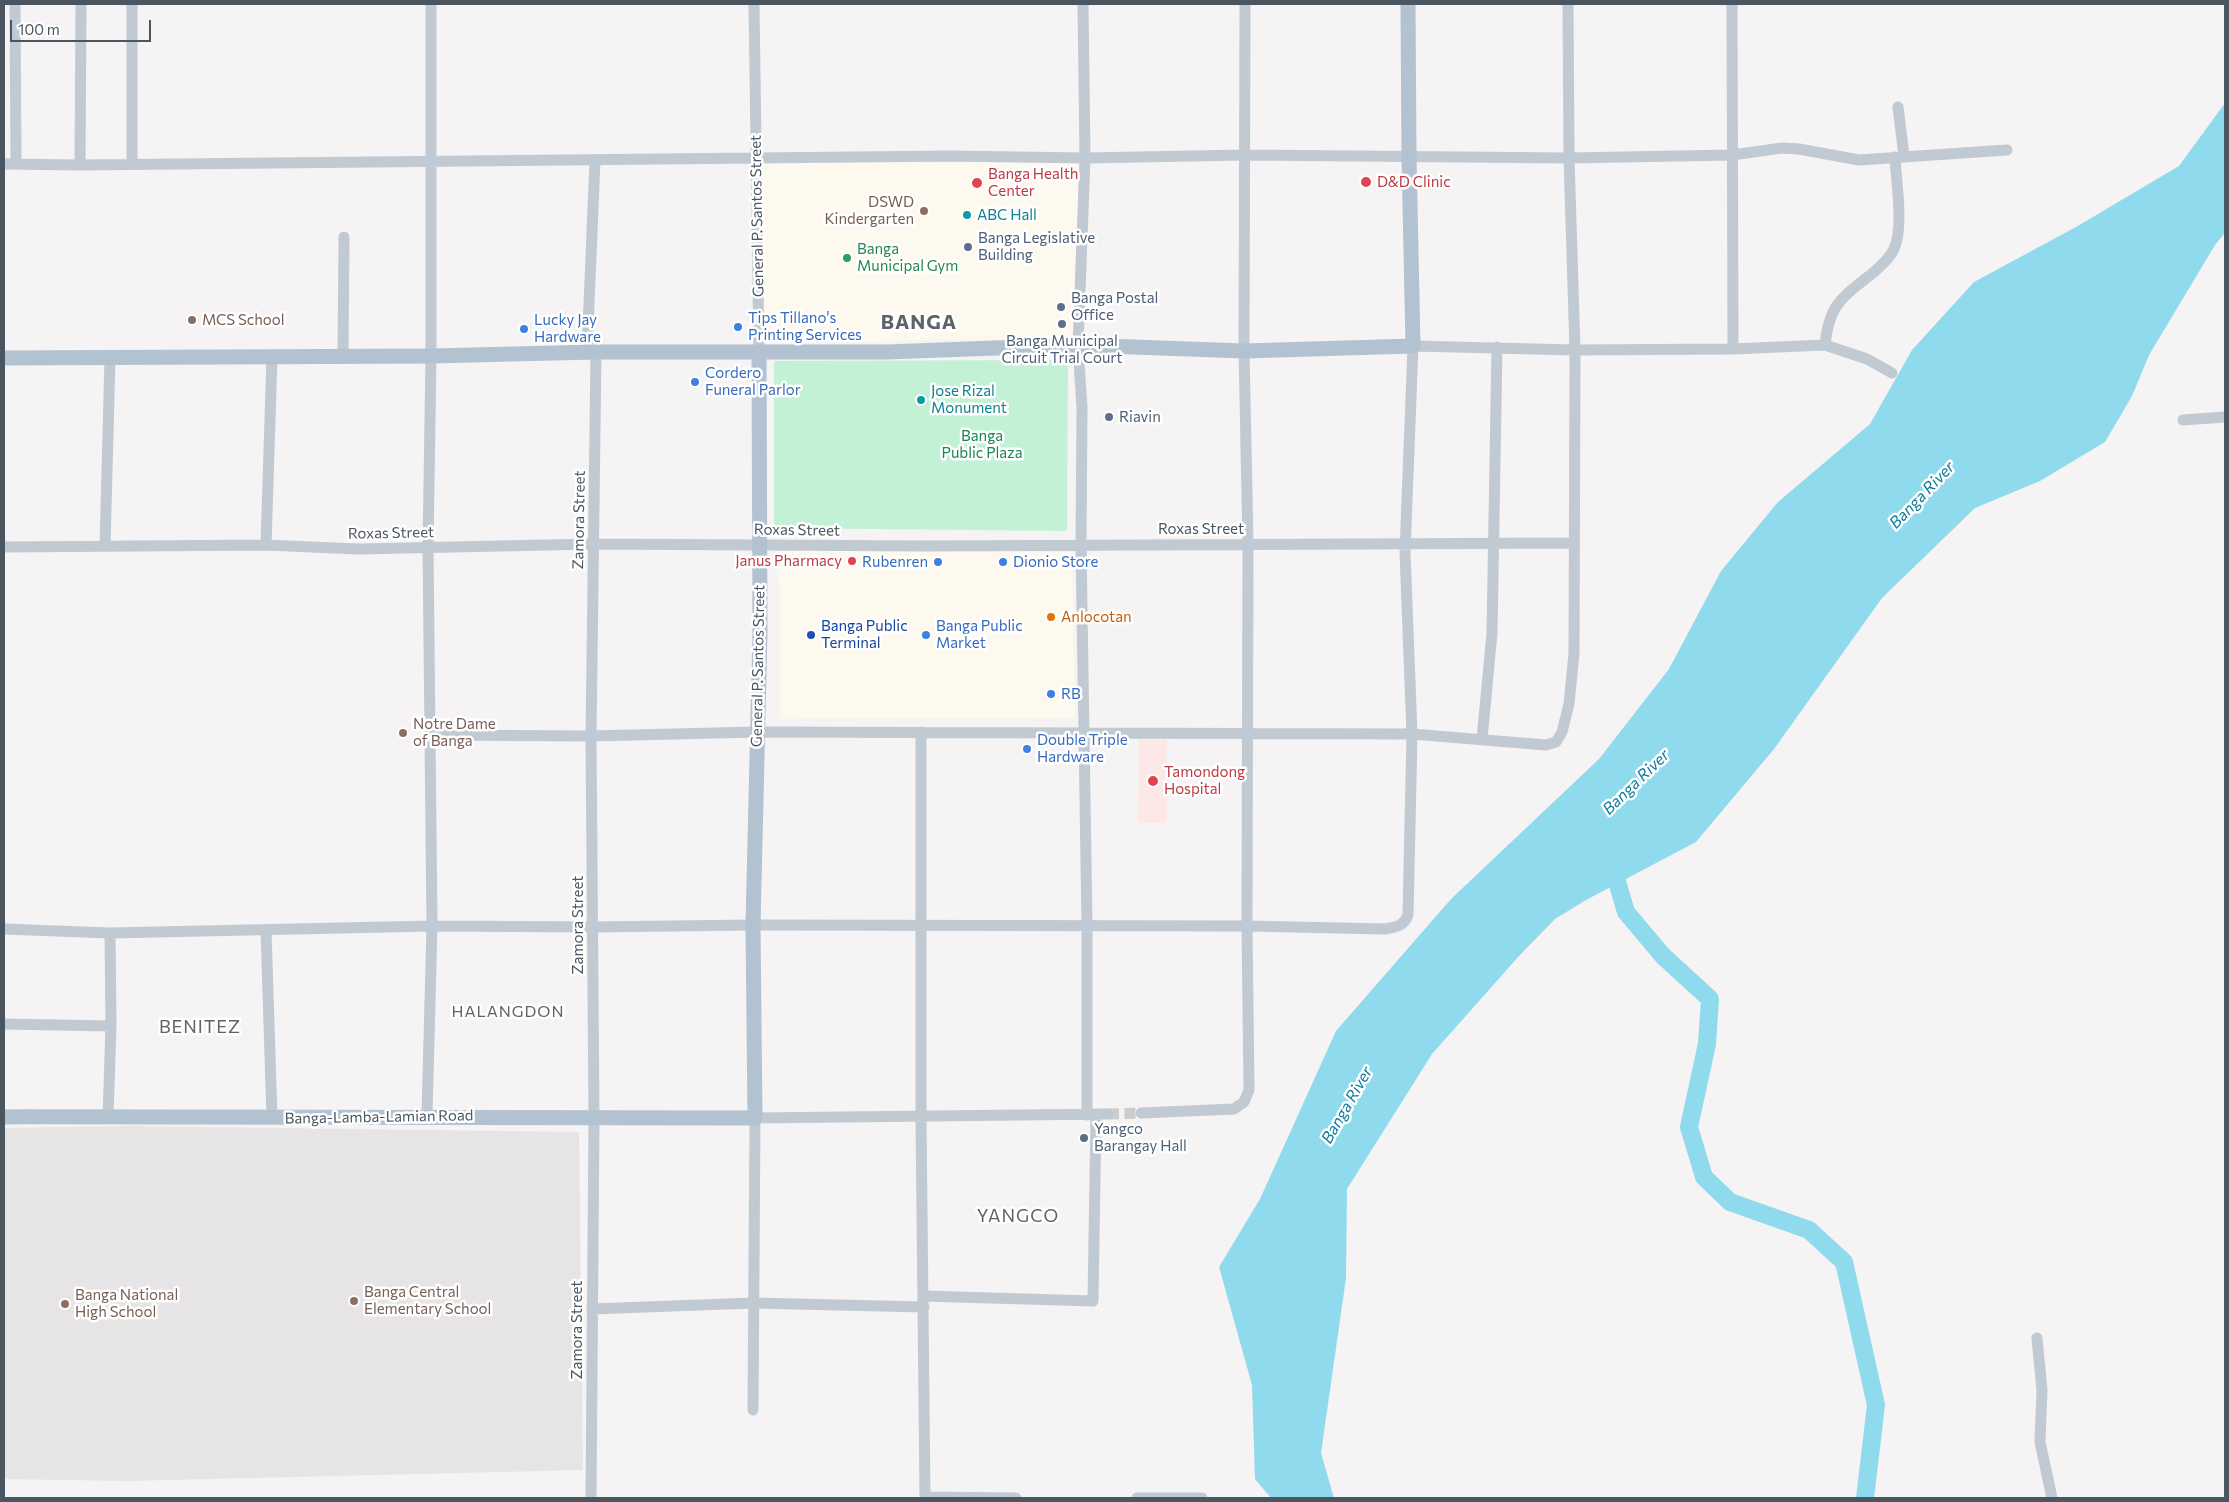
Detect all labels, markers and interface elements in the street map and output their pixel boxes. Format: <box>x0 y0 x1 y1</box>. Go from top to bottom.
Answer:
scale bar <box>12 10 154 42</box>
text: 100 m <box>18 20 60 38</box>
street label: General P. Santos Street <box>747 135 767 297</box>
place label: Banga Health Center <box>988 165 1078 200</box>
place label: D&D Clinic <box>1377 173 1451 191</box>
marker: D&D Clinic <box>1359 175 1373 189</box>
marker: Banga Health Center <box>970 176 984 190</box>
place label: DSWD Kindergarten <box>825 193 914 228</box>
marker: DSWD Kindergarten <box>918 205 930 217</box>
place label: ABC Hall <box>977 206 1037 224</box>
marker: ABC Hall <box>961 209 973 221</box>
place label: Banga Legislative Building <box>978 229 1095 264</box>
place label: Banga Municipal Gym <box>857 240 958 275</box>
marker: Banga Legislative Building <box>962 241 974 253</box>
marker: Banga Municipal Gym <box>841 252 853 264</box>
place label: Banga Postal Office <box>1071 289 1158 324</box>
marker: Banga Postal Office <box>1055 301 1067 313</box>
place label: Tips Tillano's Printing Services <box>748 309 862 344</box>
district label: BANGA <box>880 310 958 334</box>
place label: MCS School <box>202 311 285 329</box>
place label: Lucky Jay Hardware <box>534 311 601 346</box>
marker: MCS School <box>186 314 198 326</box>
marker: Banga Municipal Circuit Trial Court <box>1056 318 1068 330</box>
marker: Tips Tillano's Printing Services <box>732 321 744 333</box>
marker: Lucky Jay Hardware <box>518 323 530 335</box>
place label: Banga Municipal Circuit Trial Court <box>1001 332 1123 367</box>
place label: Cordero Funeral Parlor <box>705 364 801 399</box>
marker: Cordero Funeral Parlor <box>689 376 701 388</box>
place label: Jose Rizal Monument <box>931 382 1007 417</box>
marker: Jose Rizal Monument <box>915 394 927 406</box>
place label: Riavin <box>1119 408 1161 426</box>
marker: Riavin <box>1103 411 1115 423</box>
park label: Banga Public Plaza <box>942 427 1022 462</box>
water label: Banga River <box>1885 458 1959 532</box>
street label: Zamora Street <box>569 470 589 570</box>
street label: Roxas Street <box>754 520 840 540</box>
street label: Roxas Street <box>1158 520 1244 538</box>
street label: Roxas Street <box>348 523 434 543</box>
place label: Janus Pharmacy <box>735 552 842 570</box>
place label: Rubenren <box>862 553 928 571</box>
place label: Dionio Store <box>1013 553 1098 571</box>
marker: Janus Pharmacy <box>846 555 858 567</box>
marker: Rubenren <box>932 556 944 568</box>
marker: Dionio Store <box>997 556 1009 568</box>
street label: General P. Santos Street <box>748 585 768 747</box>
place label: Anlocotan <box>1061 608 1132 626</box>
marker: Anlocotan <box>1045 611 1057 623</box>
place label: Banga Public Terminal <box>821 617 908 652</box>
place label: Banga Public Market <box>936 617 1023 652</box>
marker: Banga Public Terminal <box>805 629 817 641</box>
marker: Banga Public Market <box>920 629 932 641</box>
place label: RB <box>1061 685 1081 703</box>
marker: RB <box>1045 688 1057 700</box>
place label: Notre Dame of Banga <box>413 715 496 750</box>
marker: Notre Dame of Banga <box>397 727 409 739</box>
place label: Double Triple Hardware <box>1037 731 1128 766</box>
marker: Double Triple Hardware <box>1021 743 1033 755</box>
water label: Banga River <box>1599 745 1673 819</box>
place label: Tamondong Hospital <box>1164 763 1245 798</box>
marker: Tamondong Hospital <box>1146 774 1160 788</box>
street label: Zamora Street <box>569 876 587 974</box>
district label: HALANGDON <box>450 1002 566 1022</box>
district label: BENITEZ <box>158 1016 242 1038</box>
water label: Banga River <box>1317 1063 1377 1147</box>
street label: Banga-Lamba-Lamian Road <box>285 1106 473 1128</box>
place label: Yangco Barangay Hall <box>1094 1120 1187 1155</box>
marker: Yangco Barangay Hall <box>1078 1132 1090 1144</box>
district label: YANGCO <box>976 1205 1060 1227</box>
street label: Zamora Street <box>568 1281 586 1379</box>
place label: Banga Central Elementary School <box>364 1283 491 1318</box>
place label: Banga National High School <box>75 1286 178 1321</box>
marker: Banga Central Elementary School <box>348 1295 360 1307</box>
marker: Banga National High School <box>59 1298 71 1310</box>

